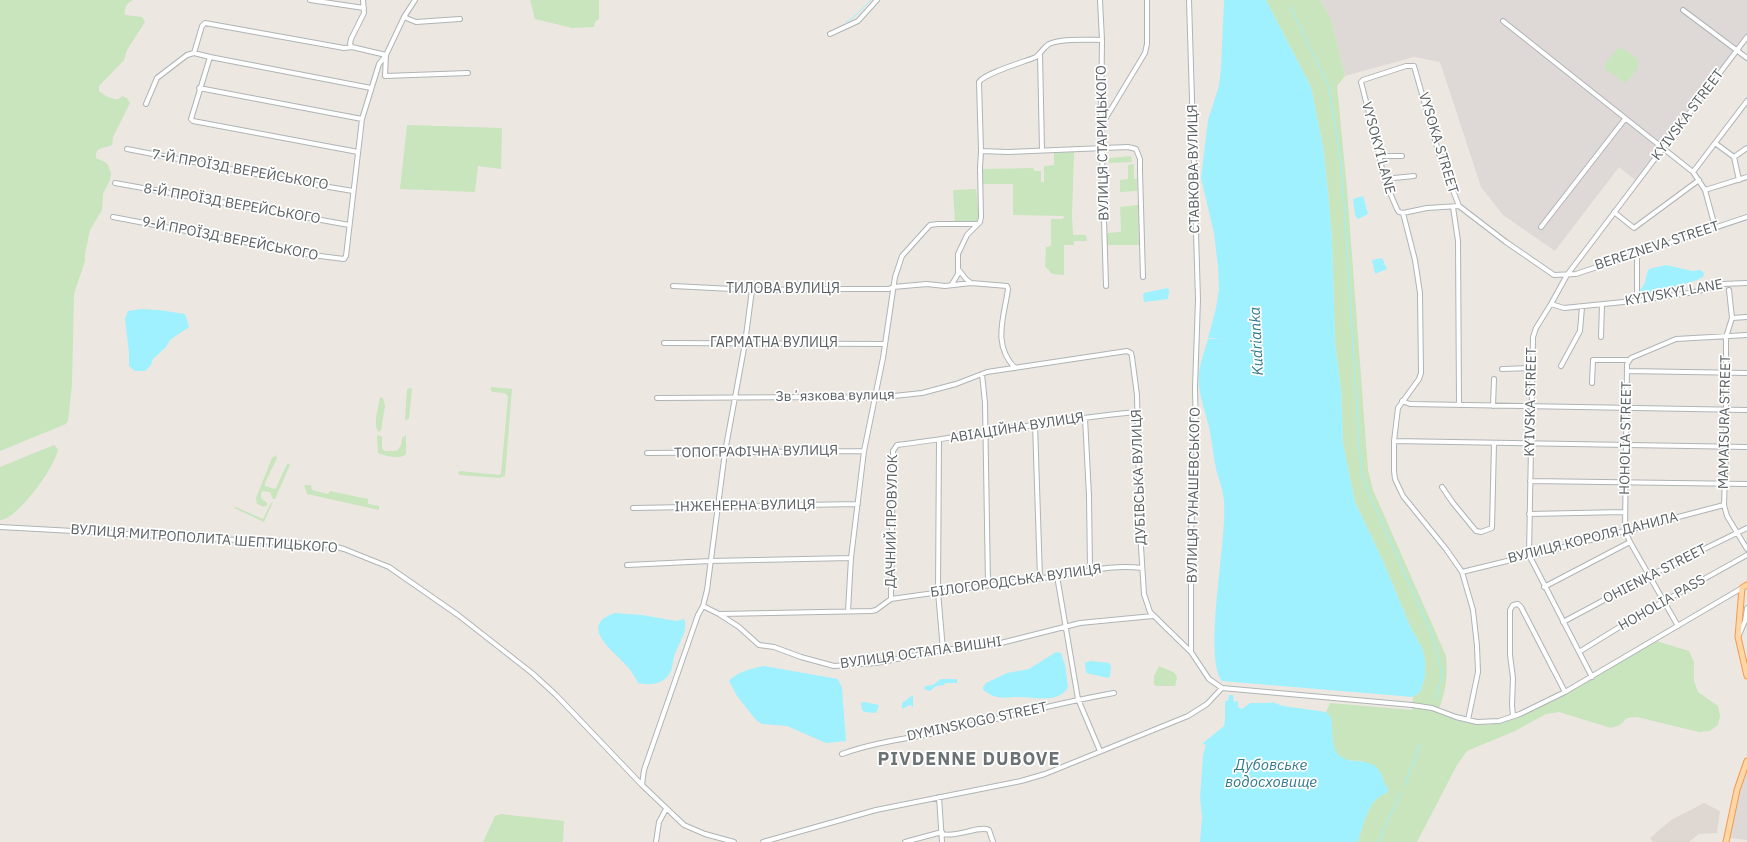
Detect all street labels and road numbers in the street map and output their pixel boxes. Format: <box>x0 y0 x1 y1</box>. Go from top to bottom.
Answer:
street label: ВУЛИЦЯ СТАРИЦЬКОГО <box>1093 65 1113 221</box>
street label: KYIVSKA STREET <box>1648 66 1728 164</box>
street label: VYSOKA STREET <box>1415 90 1461 196</box>
street label: VYSOKYI LANE <box>1358 100 1398 196</box>
street label: СТАВКОВА ВУЛИЦЯ <box>1184 104 1204 234</box>
street label: 7-Й ПРОЇЗД ВЕРЕЙСЬКОГО <box>150 146 330 194</box>
street label: 8-Й ПРОЇЗД ВЕРЕЙСЬКОГО <box>142 180 322 228</box>
street label: 9-Й ПРОЇЗД ВЕРЕЙСЬКОГО <box>140 214 320 264</box>
street label: BEREZNEVA STREET <box>1593 218 1721 274</box>
street label: KYIVSKYI LANE <box>1624 276 1724 310</box>
street label: ТИЛОВА ВУЛИЦЯ <box>726 281 840 297</box>
street label: ГАРМАТНА ВУЛИЦЯ <box>710 335 838 351</box>
street label: KYIVSKA STREET <box>1522 347 1540 457</box>
street label: MAMAISURA STREET <box>1715 355 1735 489</box>
street label: HOHOLIA STREET <box>1617 381 1635 495</box>
street label: Звʼязкова вулиця <box>775 387 895 405</box>
street label: ВУЛИЦЯ ГУНАШЕВСЬКОГО <box>1184 407 1204 583</box>
street label: АВІАЦІЙНА ВУЛИЦЯ <box>949 409 1085 447</box>
street label: ДУБІВСЬКА ВУЛИЦЯ <box>1128 409 1150 545</box>
street label: ТОПОГРАФІЧНА ВУЛИЦЯ <box>674 442 838 462</box>
street label: ДАЧНИЙ ПРОВУЛОК <box>882 454 902 588</box>
street label: ІНЖЕНЕРНА ВУЛИЦЯ <box>674 496 816 516</box>
street label: ВУЛИЦЯ КОРОЛЯ ДАНИЛА <box>1506 509 1680 567</box>
street label: ВУЛИЦЯ МИТРОПОЛИТА ШЕПТИЦЬКОГО <box>70 521 338 557</box>
street label: OHIENKA STREET <box>1600 541 1710 607</box>
street label: БІЛОГОРОДСЬКА ВУЛИЦЯ <box>929 561 1103 601</box>
street label: HOHOLIA PASS <box>1616 571 1708 635</box>
street label: ВУЛИЦЯ ОСТАПА ВИШНІ <box>839 633 1003 673</box>
street label: DYMINSKOGO STREET <box>905 699 1049 745</box>

